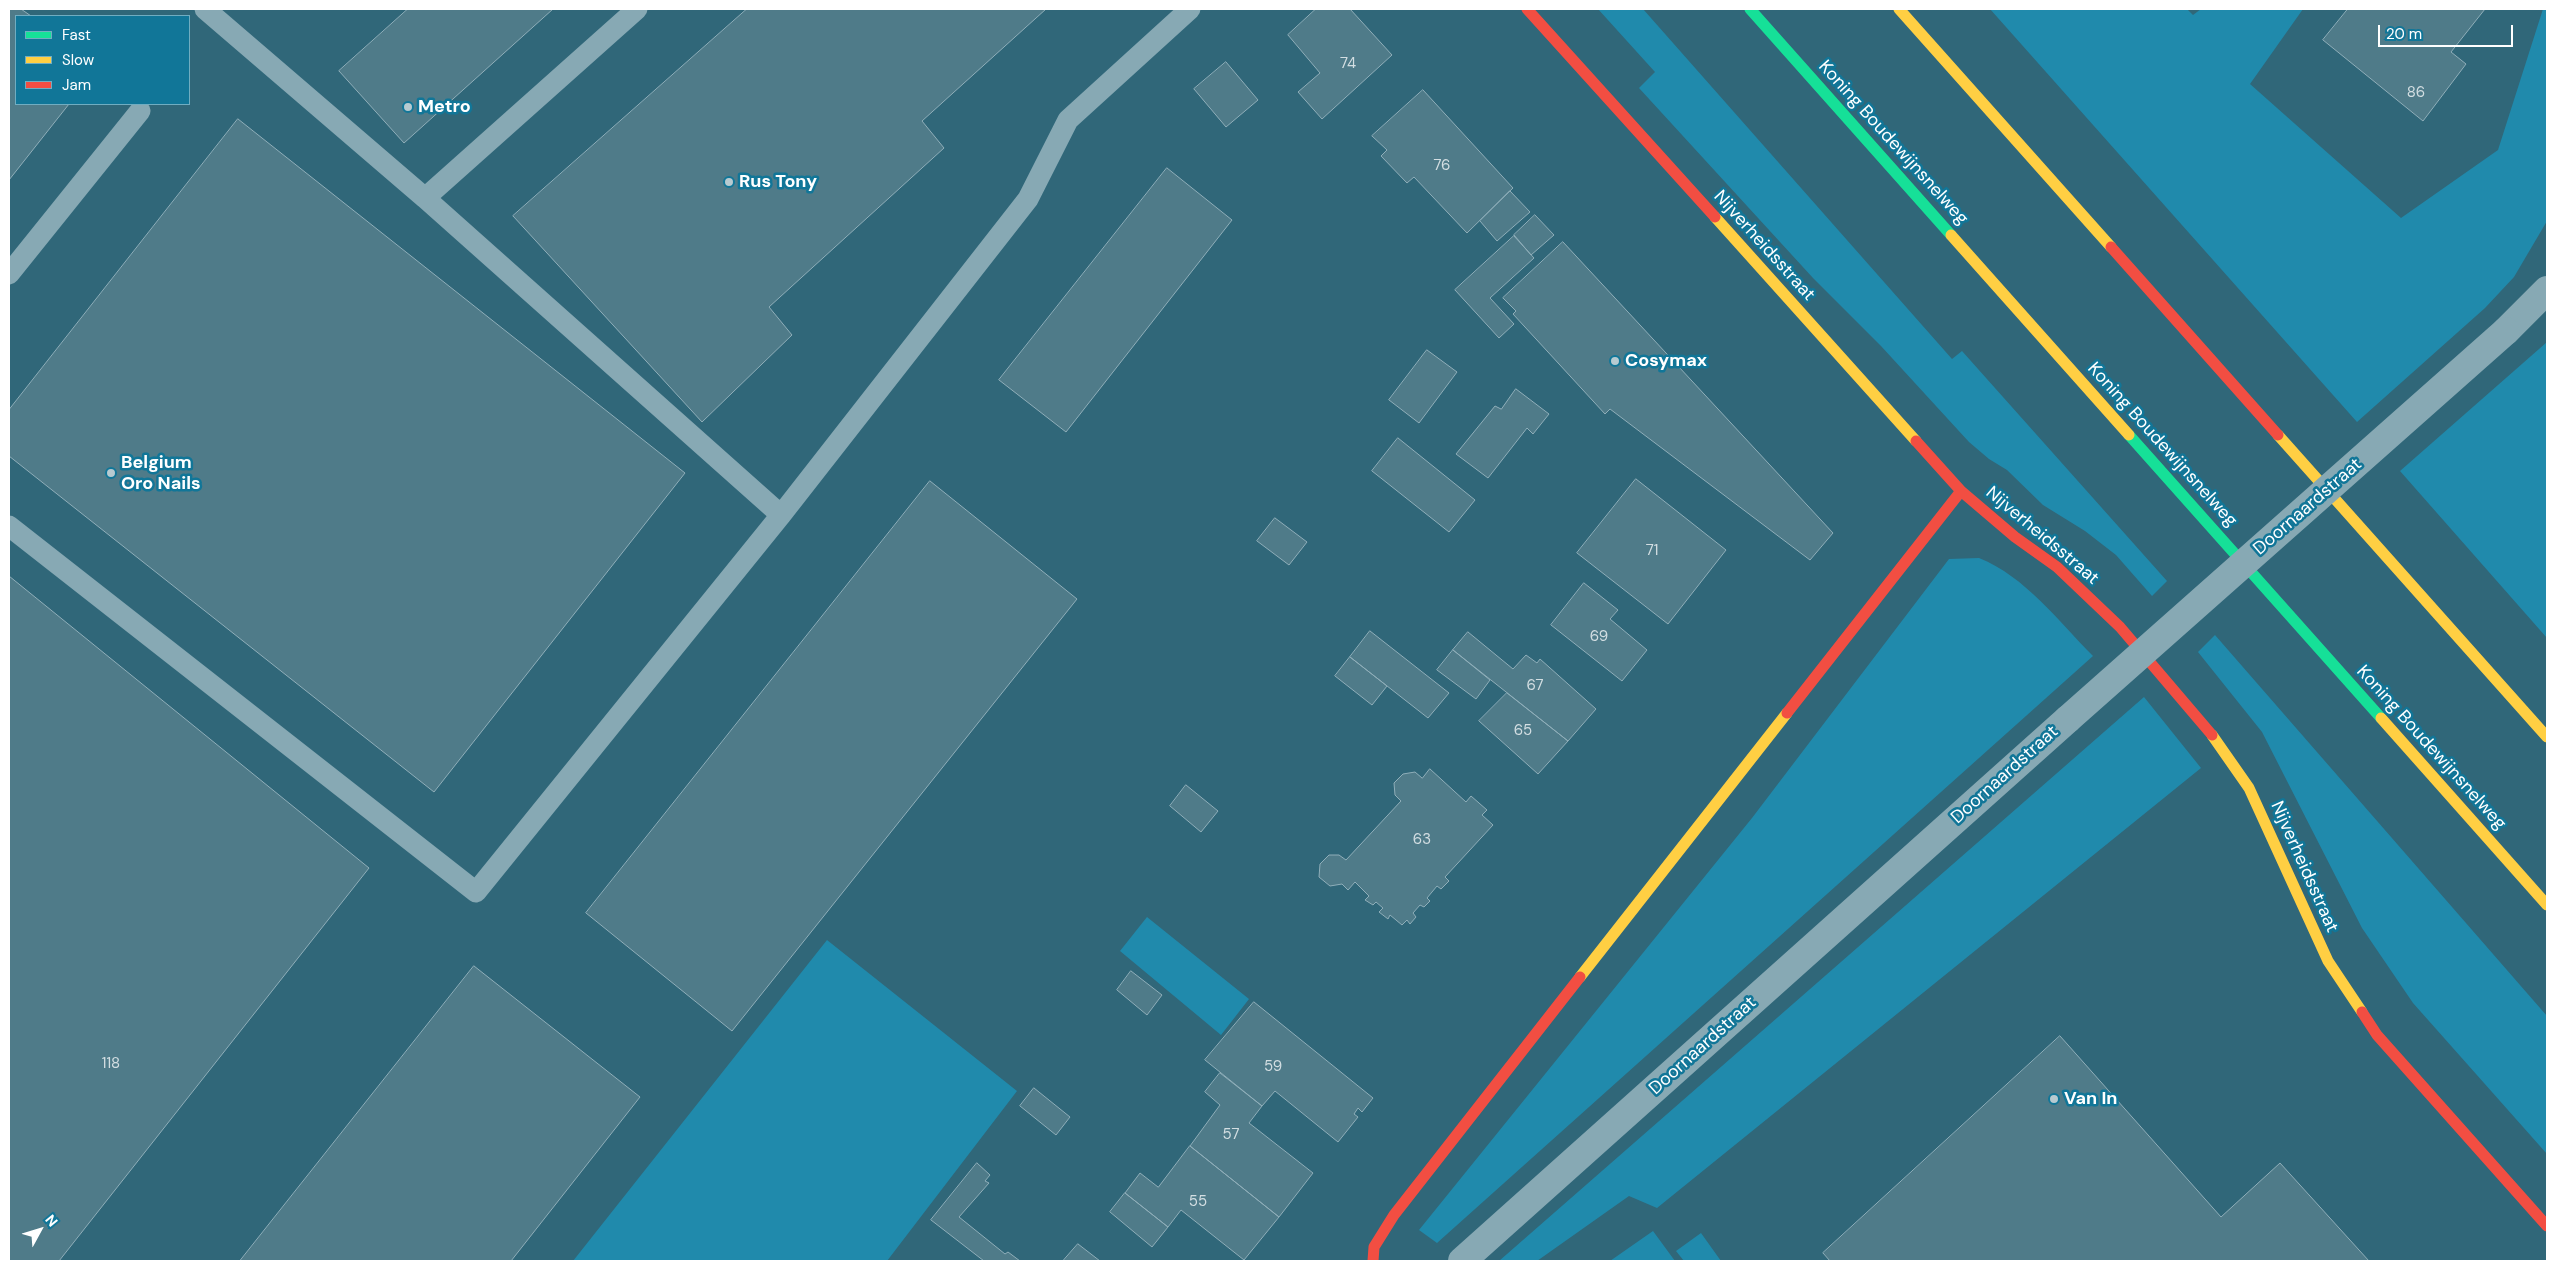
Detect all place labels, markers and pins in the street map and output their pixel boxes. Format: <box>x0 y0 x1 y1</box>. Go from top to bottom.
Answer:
place label: Metro <box>418 96 471 118</box>
marker: Metro <box>402 101 414 113</box>
place label: Rus Tony <box>739 171 817 193</box>
marker: Rus Tony <box>723 176 735 188</box>
place label: Cosymax <box>1625 350 1707 372</box>
marker: Cosymax <box>1609 355 1621 367</box>
place label: Belgium Oro Nails <box>121 452 201 494</box>
marker: Belgium Oro Nails <box>105 467 117 479</box>
place label: Van In <box>2064 1088 2117 1110</box>
marker: Van In <box>2048 1093 2060 1105</box>

